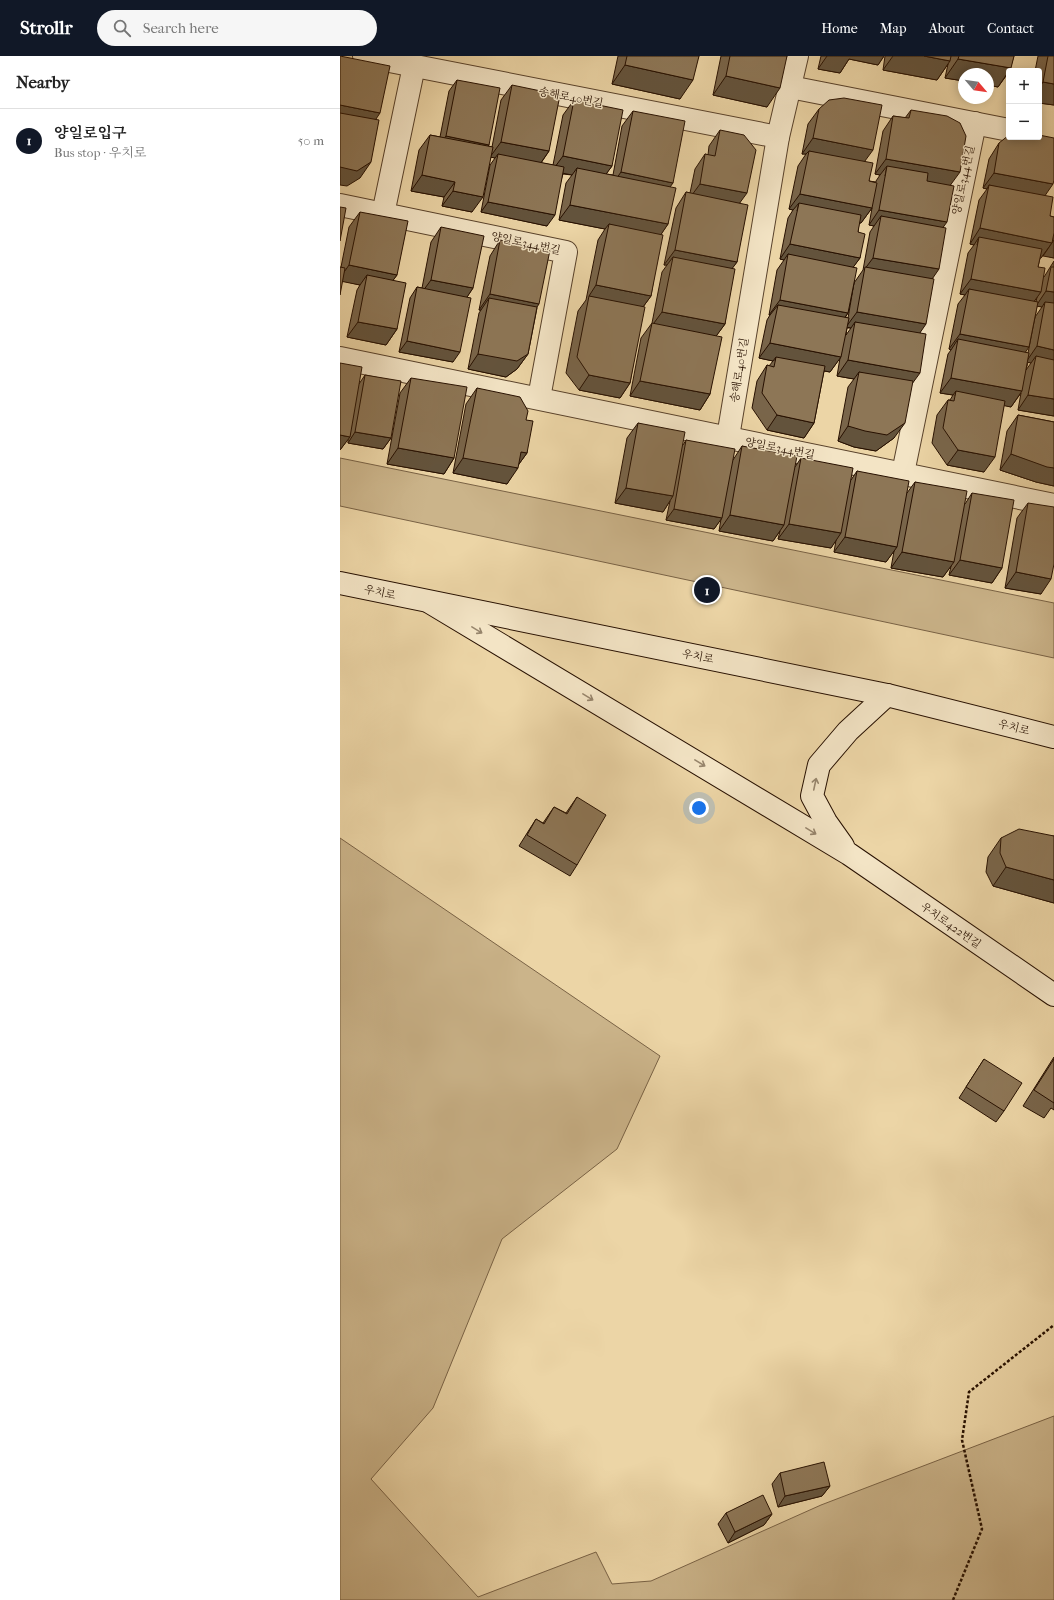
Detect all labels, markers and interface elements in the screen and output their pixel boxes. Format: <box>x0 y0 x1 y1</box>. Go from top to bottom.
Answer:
search box <box>97 10 377 46</box>
text: Strollr <box>20 17 73 39</box>
icon: search <box>111 17 133 39</box>
text: Search here <box>143 19 219 37</box>
text: Home <box>821 20 858 37</box>
text: Map <box>880 20 907 37</box>
text: About <box>929 20 965 37</box>
text: Contact <box>987 20 1034 37</box>
north arrow <box>958 68 994 104</box>
map controls <box>1006 68 1042 140</box>
button: + <box>1006 68 1042 104</box>
text: Nearby <box>16 72 70 92</box>
street label: 송해로40번길 <box>537 85 604 110</box>
button: − <box>1006 104 1042 140</box>
text: 양일로입구 <box>54 124 126 142</box>
text: 1 <box>27 133 31 148</box>
text: 50 m <box>298 133 324 148</box>
street label: 양일로344번길 <box>950 144 977 216</box>
text: Bus stop · 우치로 <box>54 145 146 160</box>
street label: 양일로344번길 <box>490 230 562 257</box>
street label: 송해로40번길 <box>728 337 751 404</box>
street label: 양일로344번길 <box>744 435 816 462</box>
pin: 1 <box>694 575 720 605</box>
street label: 우치로 <box>363 583 397 602</box>
one-way arrow <box>471 626 483 634</box>
street label: 우치로 <box>681 647 715 666</box>
one-way arrow <box>582 693 594 701</box>
street label: 우치로 <box>997 717 1031 738</box>
one-way arrow <box>694 760 706 768</box>
one-way arrow <box>811 778 819 791</box>
your location <box>689 798 709 818</box>
one-way arrow <box>805 827 816 835</box>
street label: 우치로422번길 <box>918 900 983 951</box>

